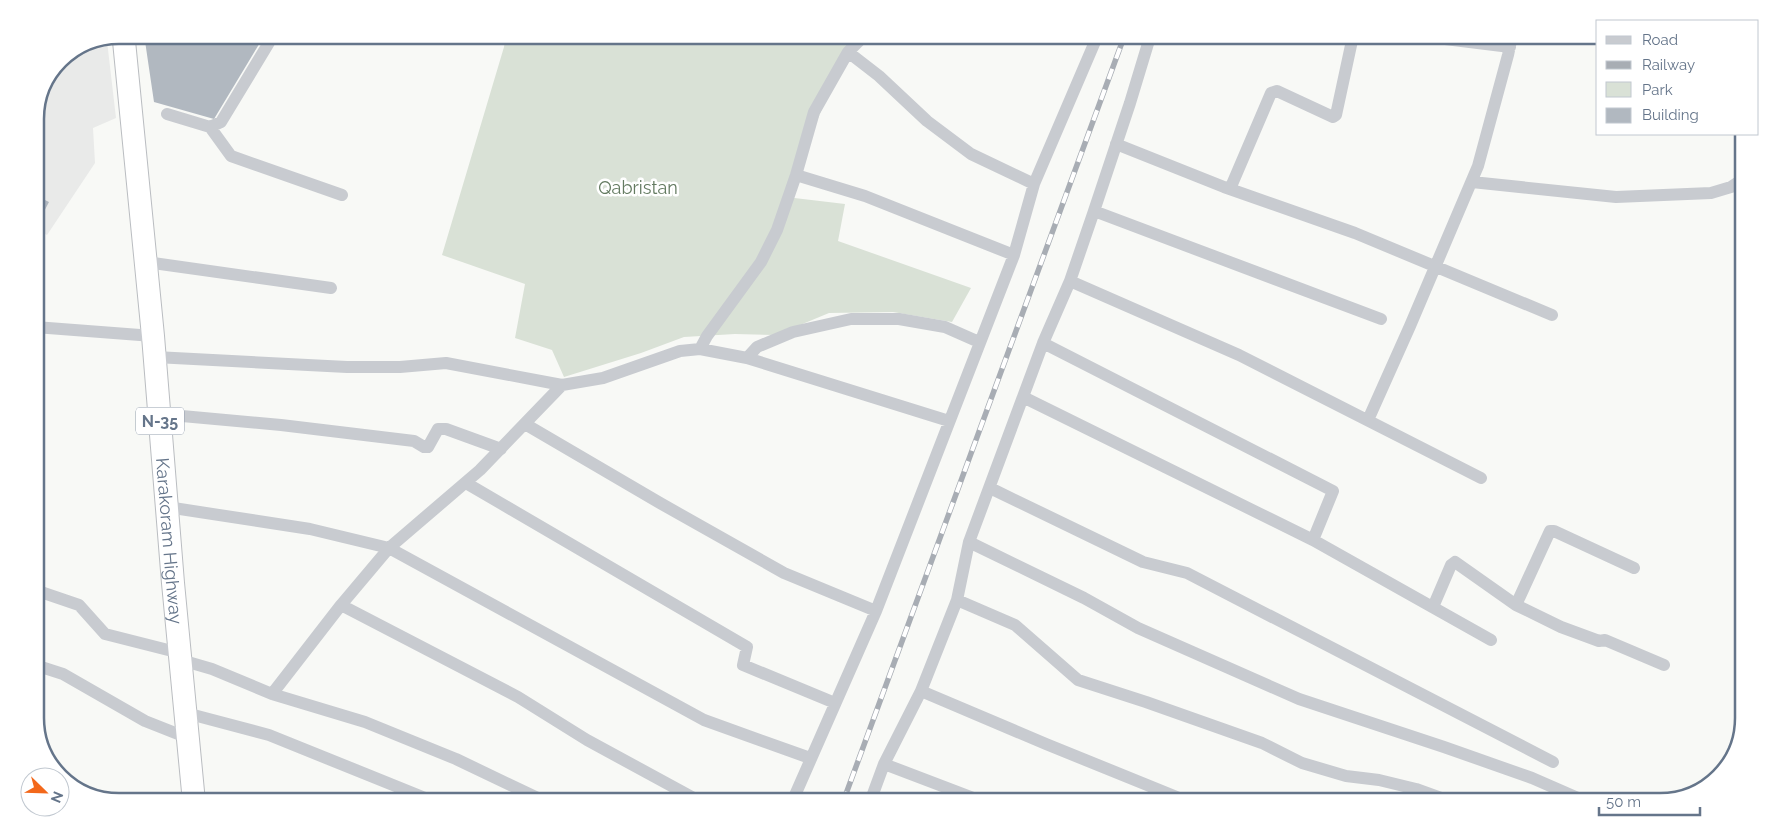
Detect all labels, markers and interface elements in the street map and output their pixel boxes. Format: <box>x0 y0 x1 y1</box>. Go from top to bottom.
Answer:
legend <box>1596 20 1759 135</box>
text: Road <box>1642 31 1678 49</box>
text: Railway <box>1642 56 1695 74</box>
text: Park <box>1642 81 1673 99</box>
text: Building <box>1642 106 1699 124</box>
park label: Qabristan <box>598 177 678 198</box>
road number: N-35 <box>136 408 184 434</box>
street label: Karakoram Highway <box>152 457 187 625</box>
north arrow <box>20 767 70 817</box>
scale bar <box>1599 784 1700 816</box>
text: N <box>48 789 66 805</box>
text: 50 m <box>1606 793 1641 811</box>

